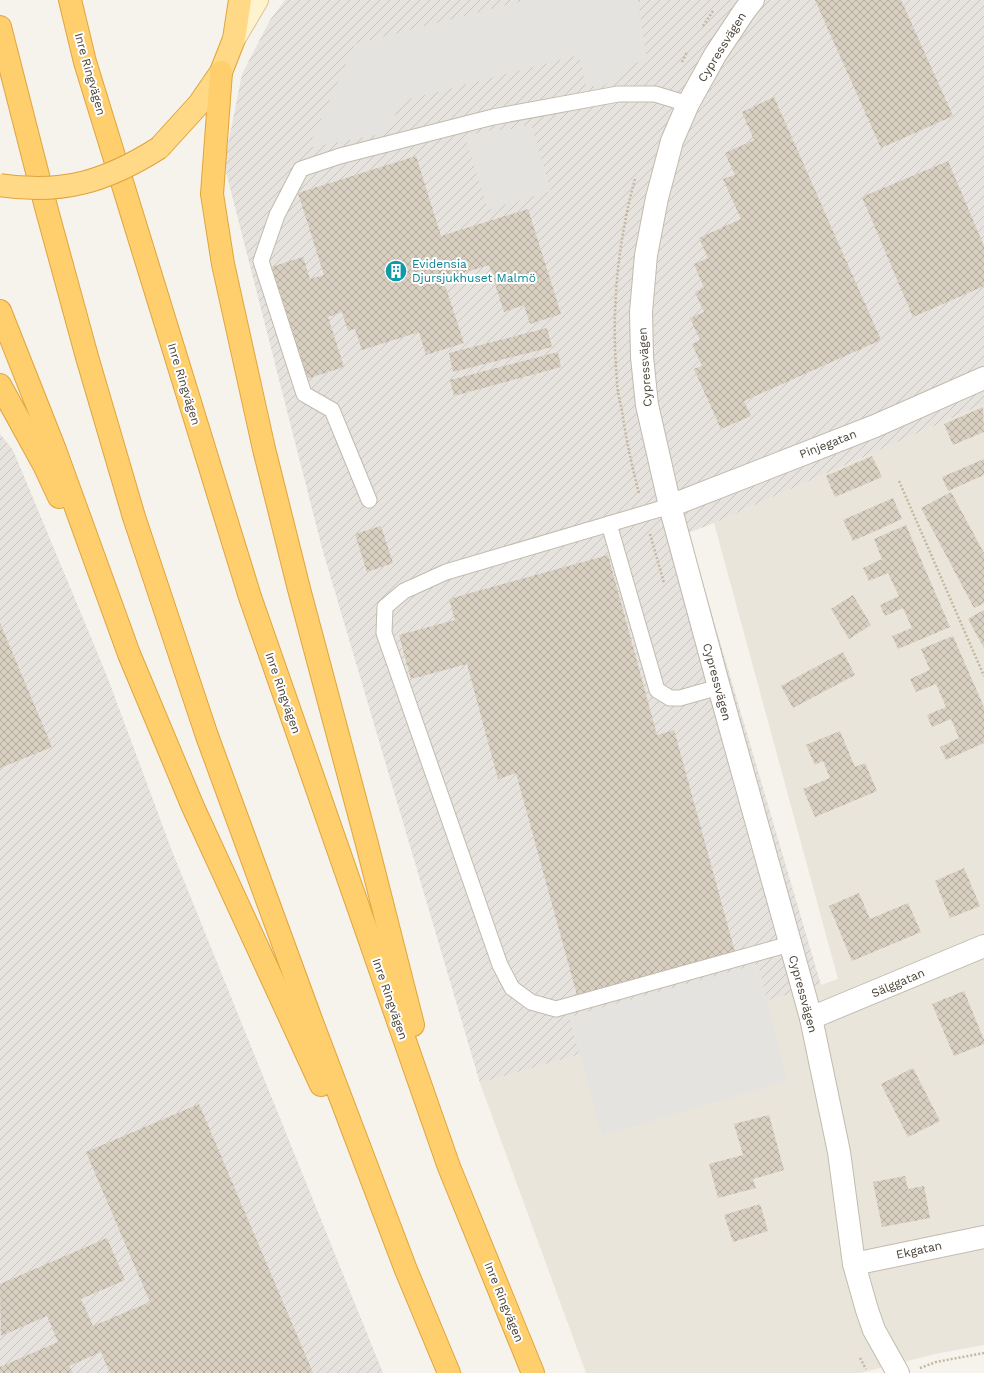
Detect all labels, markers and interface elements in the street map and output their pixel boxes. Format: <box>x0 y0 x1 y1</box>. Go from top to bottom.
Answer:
street label: Cypressvägen <box>695 10 749 84</box>
street label: Inre Ringvägen <box>72 31 108 117</box>
place label: Evidensia Djursjukhuset Malmö <box>412 257 536 285</box>
building icon: Evidensia Djursjukhuset Malmö <box>383 258 409 284</box>
street label: Cypressvägen <box>635 327 655 407</box>
street label: Inre Ringvägen <box>165 341 203 427</box>
street label: Pinjegatan <box>797 427 859 461</box>
street label: Cypressvägen <box>700 642 734 722</box>
street label: Inre Ringvägen <box>263 650 303 736</box>
street label: Cypressvägen <box>786 954 820 1034</box>
street label: Inre Ringvägen <box>370 956 410 1042</box>
street label: Sälggatan <box>869 965 927 1001</box>
street label: Ekgatan <box>895 1238 943 1262</box>
street label: Inre Ringvägen <box>482 1260 526 1344</box>

